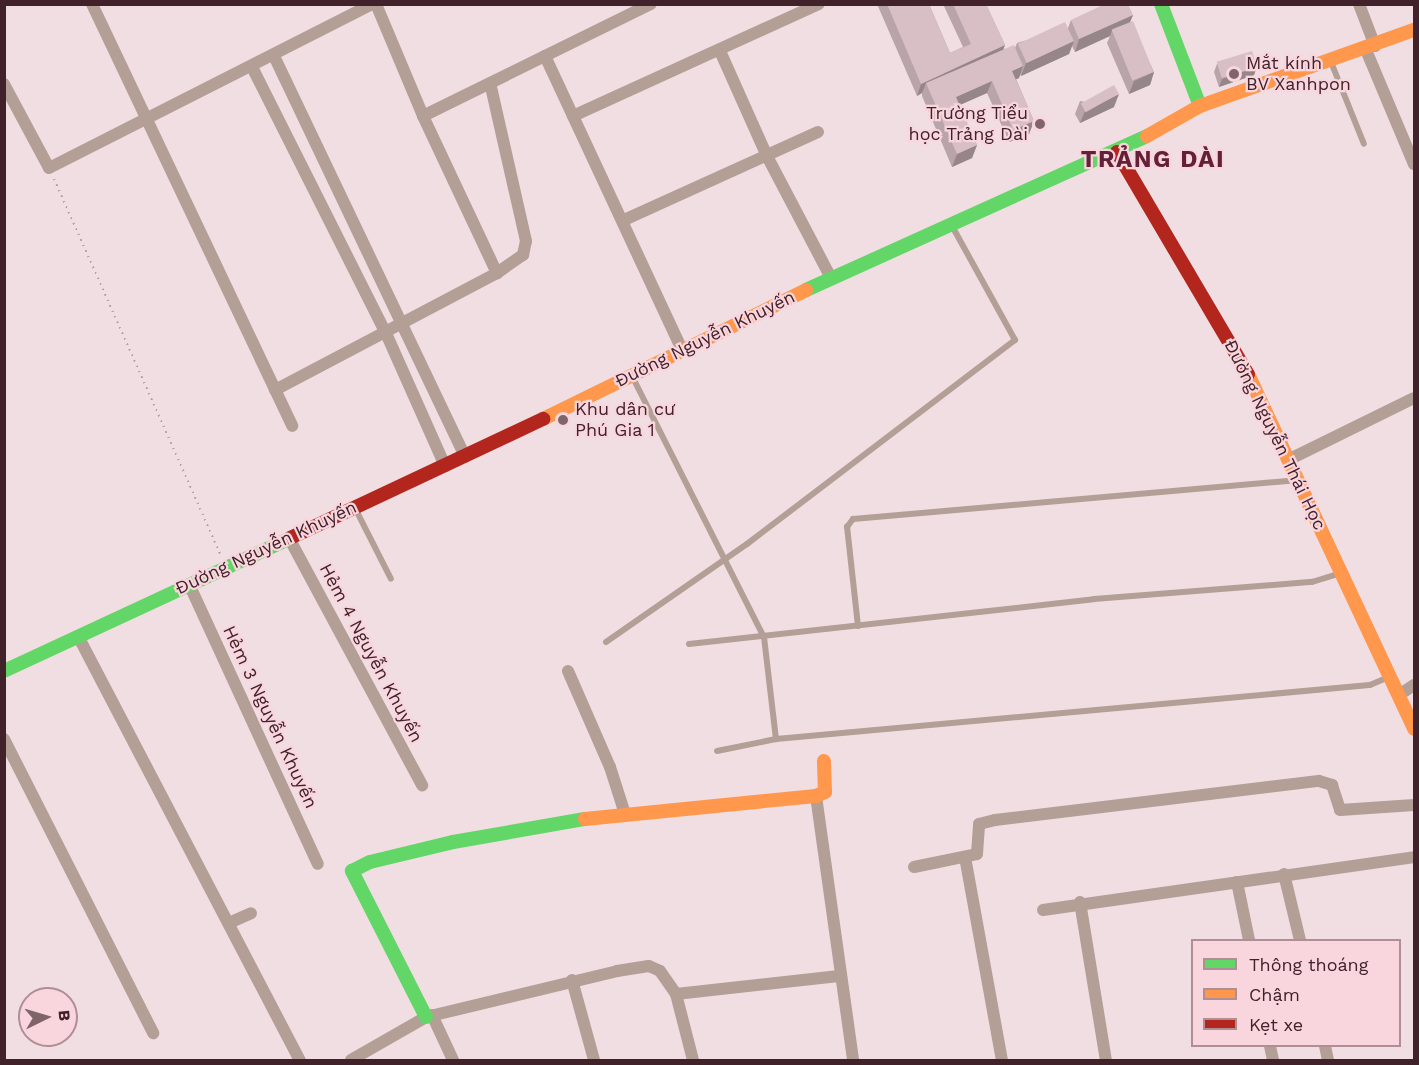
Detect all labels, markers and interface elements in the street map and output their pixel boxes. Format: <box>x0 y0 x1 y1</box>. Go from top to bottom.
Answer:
place label: Mắt kính BV Xanhpon <box>1246 53 1352 96</box>
marker: Mắt kính BV Xanhpon <box>1227 67 1241 81</box>
place label: Trường Tiểu học Trảng Dài <box>908 103 1028 146</box>
marker: Trường Tiểu học Trảng Dài <box>1033 117 1047 131</box>
district label: TRẢNG DÀI <box>1081 146 1225 174</box>
street label: Đường Nguyễn Khuyến <box>611 286 799 392</box>
street label: Đường Nguyễn Thái Học <box>1219 336 1331 534</box>
place label: Khu dân cư Phú Gia 1 <box>575 399 675 442</box>
marker: Khu dân cư Phú Gia 1 <box>556 413 570 427</box>
street label: Đường Nguyễn Khuyến <box>172 496 360 600</box>
street label: Hẻm 4 Nguyễn Khuyến <box>315 560 427 746</box>
street label: Hẻm 3 Nguyễn Khuyến <box>218 622 322 812</box>
legend <box>1191 939 1401 1047</box>
text: Thông thoáng <box>1249 954 1368 975</box>
text: Chậm <box>1249 984 1300 1005</box>
north arrow <box>18 987 78 1047</box>
text: B <box>54 1009 74 1022</box>
text: Kẹt xe <box>1249 1014 1303 1035</box>

